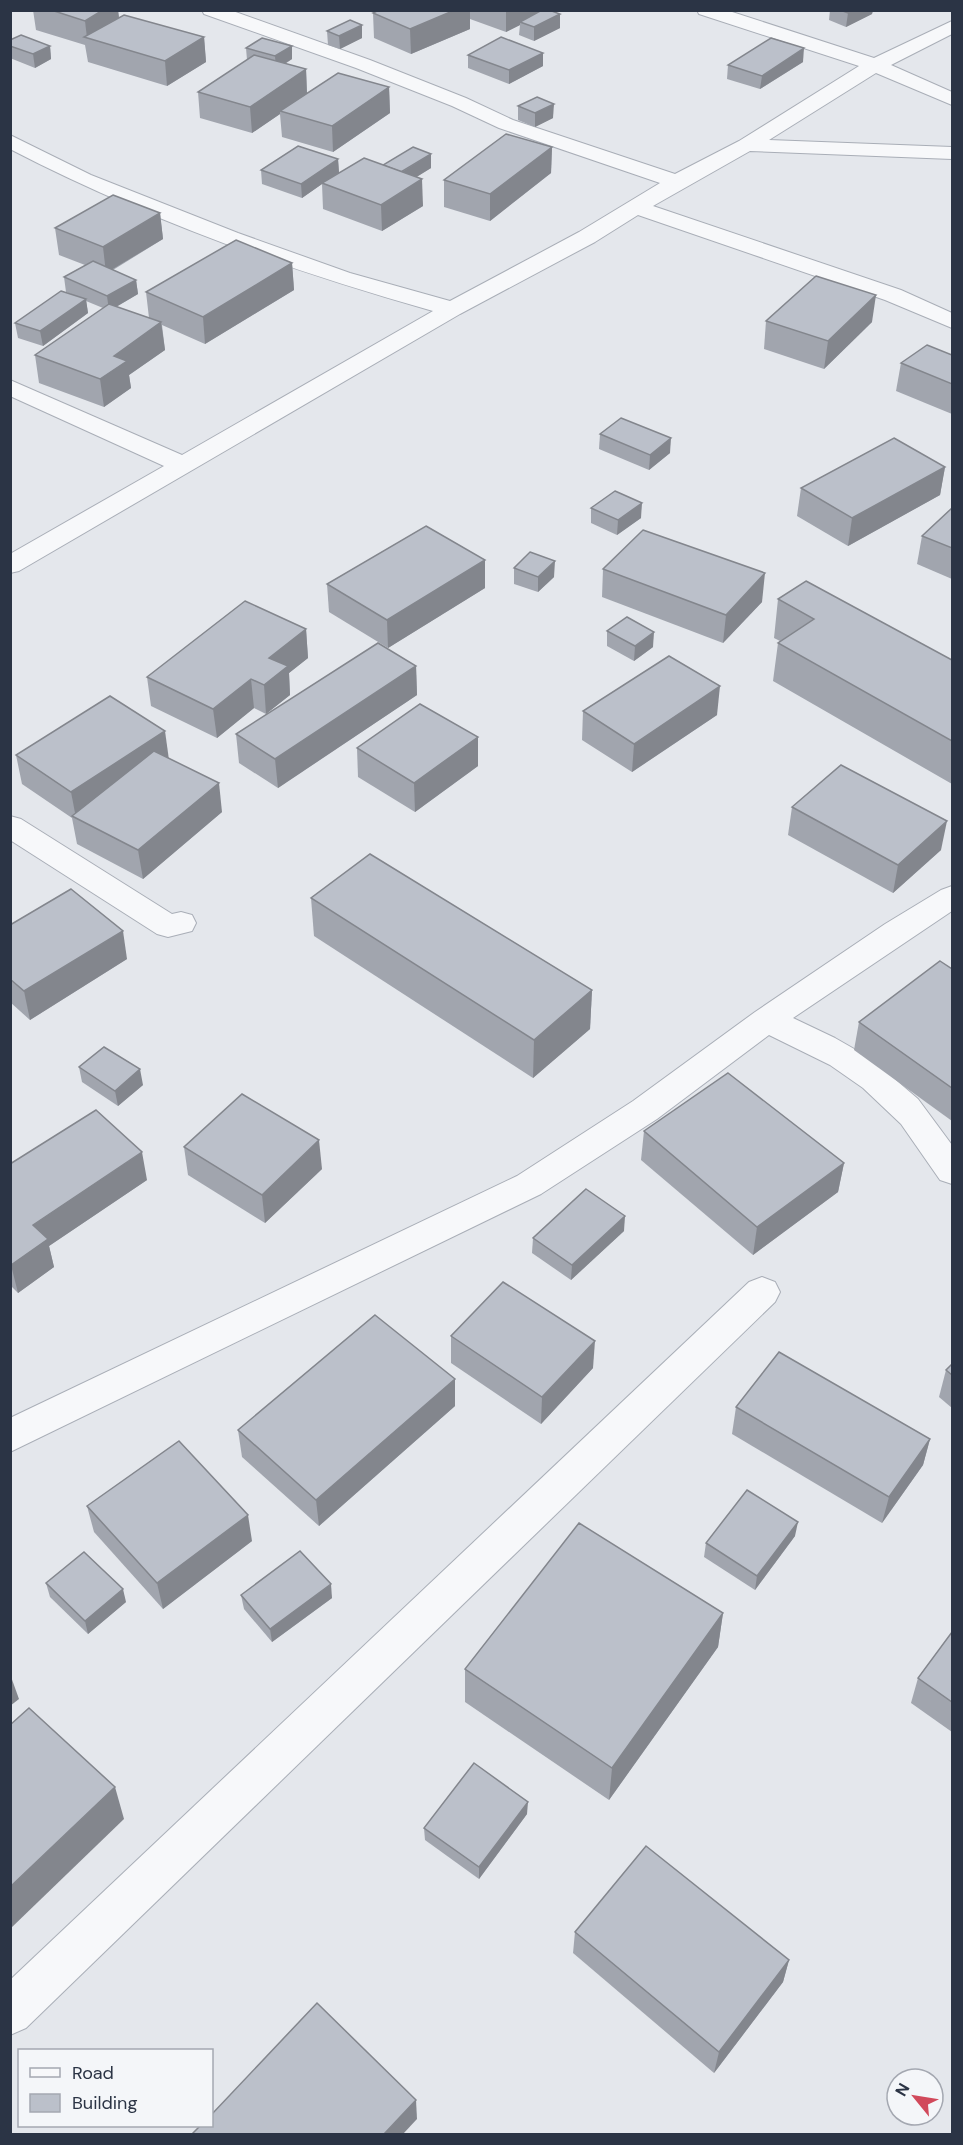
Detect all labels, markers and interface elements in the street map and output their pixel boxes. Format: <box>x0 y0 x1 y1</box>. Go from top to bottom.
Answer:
legend <box>18 2049 213 2127</box>
text: Road <box>72 2061 114 2085</box>
north arrow <box>885 2067 945 2127</box>
text: N <box>890 2079 914 2100</box>
text: Building <box>72 2091 137 2115</box>

